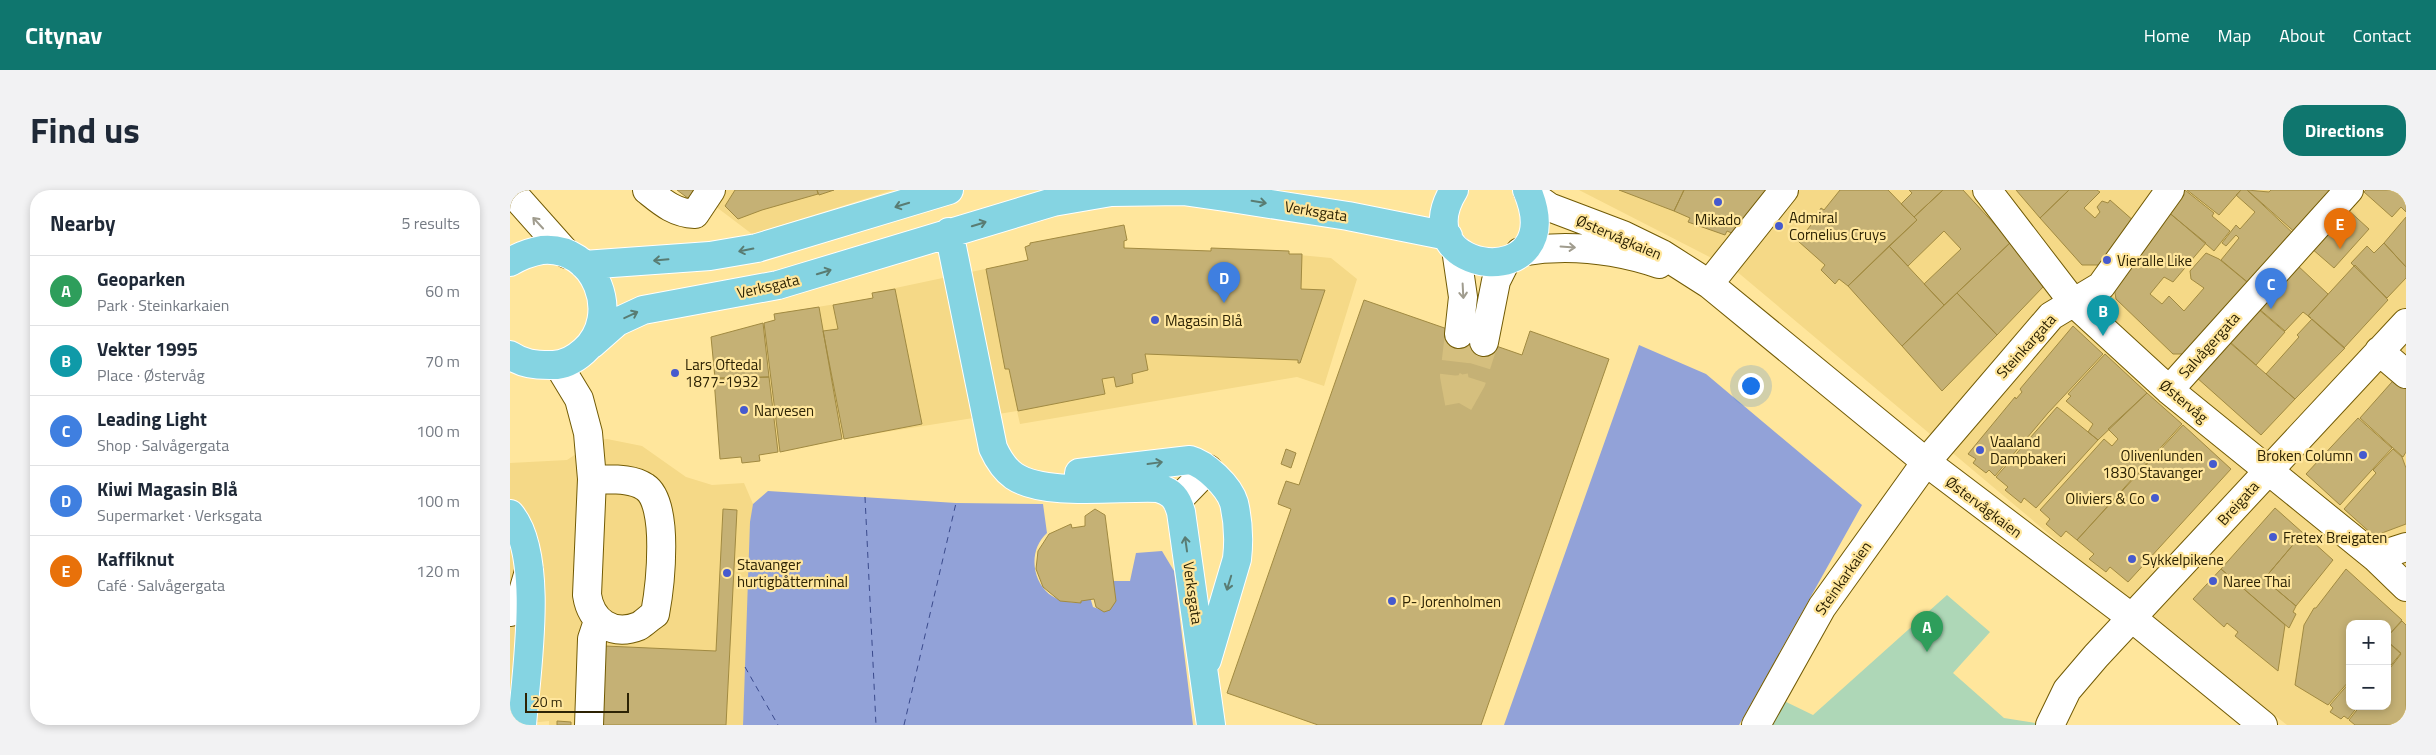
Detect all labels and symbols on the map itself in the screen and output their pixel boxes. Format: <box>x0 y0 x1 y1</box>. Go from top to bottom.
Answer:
street label: Verksgata <box>1283 195 1349 227</box>
marker: Mikado <box>1712 196 1724 208</box>
one-way arrow <box>1250 197 1266 207</box>
one-way arrow <box>895 200 911 210</box>
place label: Admiral Cornelius Cruys <box>1789 206 1886 246</box>
place label: Mikado <box>1695 208 1741 231</box>
pin: E <box>2324 208 2356 249</box>
street label: Østervågkaien <box>1573 209 1665 265</box>
one-way arrow <box>532 217 544 229</box>
one-way arrow <box>970 218 986 228</box>
marker: Admiral Cornelius Cruys <box>1773 220 1785 232</box>
one-way arrow <box>1560 243 1576 252</box>
one-way arrow <box>739 246 755 255</box>
place label: Vieralle Like <box>2117 249 2192 272</box>
marker: Vieralle Like <box>2101 254 2113 266</box>
one-way arrow <box>653 255 669 265</box>
pin: D <box>1208 262 1240 303</box>
one-way arrow <box>815 267 831 277</box>
street label: Verksgata <box>735 268 802 304</box>
pin: C <box>2255 268 2287 309</box>
one-way arrow <box>1458 283 1467 299</box>
pin: B <box>2087 295 2119 336</box>
street label: Salvågergata <box>2173 306 2245 383</box>
street label: Steinkargata <box>1991 308 2062 383</box>
place label: Magasin Blå <box>1165 309 1243 332</box>
one-way arrow <box>623 310 638 319</box>
marker: Magasin Blå <box>1149 314 1161 326</box>
place label: Lars Oftedal 1877-1932 <box>685 353 762 393</box>
marker: Lars Oftedal 1877-1932 <box>669 367 681 379</box>
your location <box>1738 373 1764 399</box>
street label: Østervåg <box>2155 374 2214 428</box>
place label: Narvesen <box>754 399 814 422</box>
marker: Narvesen <box>738 404 750 416</box>
place label: Vaaland Dampbakeri <box>1990 430 2066 470</box>
marker: Vaaland Dampbakeri <box>1974 444 1986 456</box>
place label: Olivenlunden 1830 Stavanger <box>2102 444 2203 484</box>
place label: Broken Column <box>2257 444 2353 467</box>
marker: Broken Column <box>2357 449 2369 461</box>
one-way arrow <box>1147 458 1163 468</box>
marker: Olivenlunden 1830 Stavanger <box>2207 458 2219 470</box>
street label: Østervågkaien <box>1941 470 2027 544</box>
street label: Breigata <box>2212 475 2265 530</box>
place label: Oliviers & Co <box>2065 487 2145 510</box>
marker: Oliviers & Co <box>2149 492 2161 504</box>
place label: Fretex Breigaten <box>2283 526 2387 549</box>
marker: Fretex Breigaten <box>2267 531 2279 543</box>
one-way arrow <box>1180 536 1190 552</box>
street label: Steinkarkaien <box>1809 536 1877 620</box>
place label: Sykkelpikene <box>2142 548 2224 571</box>
place label: Stavanger hurtigbåtterminal <box>737 553 848 593</box>
marker: Sykkelpikene <box>2126 553 2138 565</box>
street label: Verksgata <box>1177 560 1209 626</box>
marker: Stavanger hurtigbåtterminal <box>721 567 733 579</box>
place label: Naree Thai <box>2223 570 2291 593</box>
one-way arrow <box>1224 575 1234 591</box>
marker: Naree Thai <box>2207 575 2219 587</box>
place label: P- Jorenholmen <box>1402 590 1501 613</box>
marker: P- Jorenholmen <box>1386 595 1398 607</box>
pin: A <box>1911 611 1943 652</box>
scale bar <box>525 690 629 713</box>

